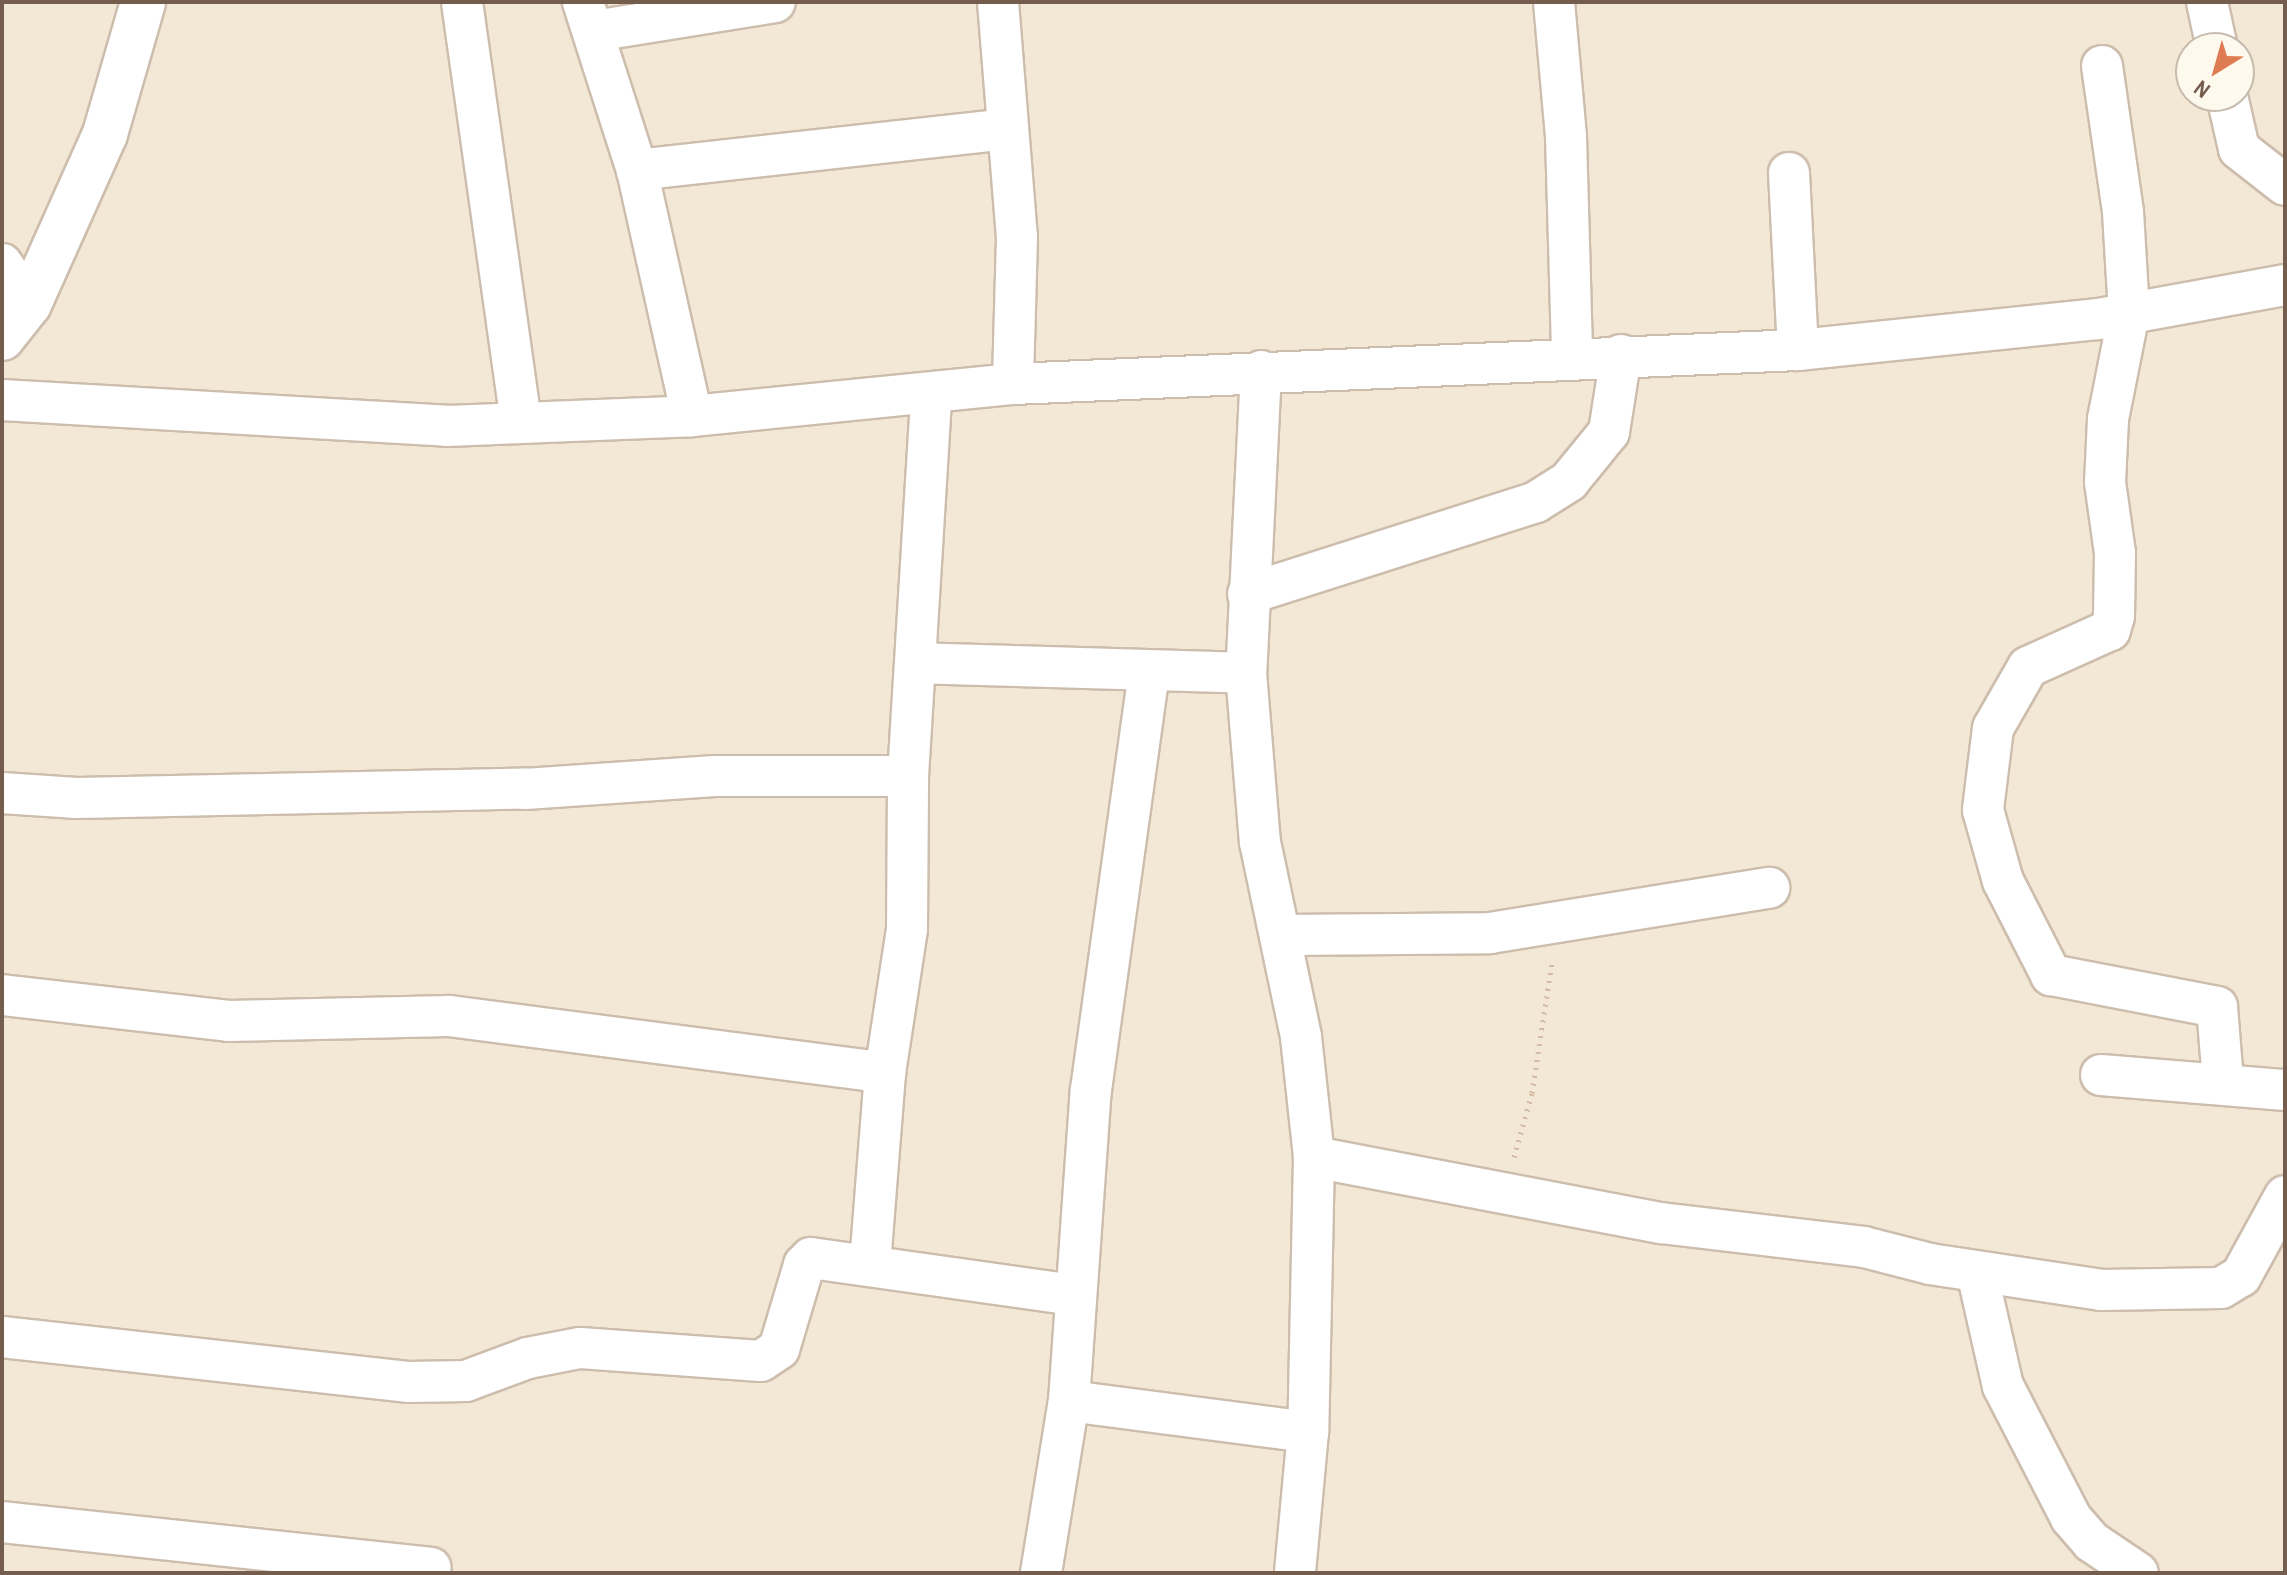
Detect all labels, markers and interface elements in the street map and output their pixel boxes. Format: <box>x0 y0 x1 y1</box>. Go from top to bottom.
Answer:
north arrow <box>2175 32 2255 112</box>
text: N <box>2188 74 2216 105</box>

